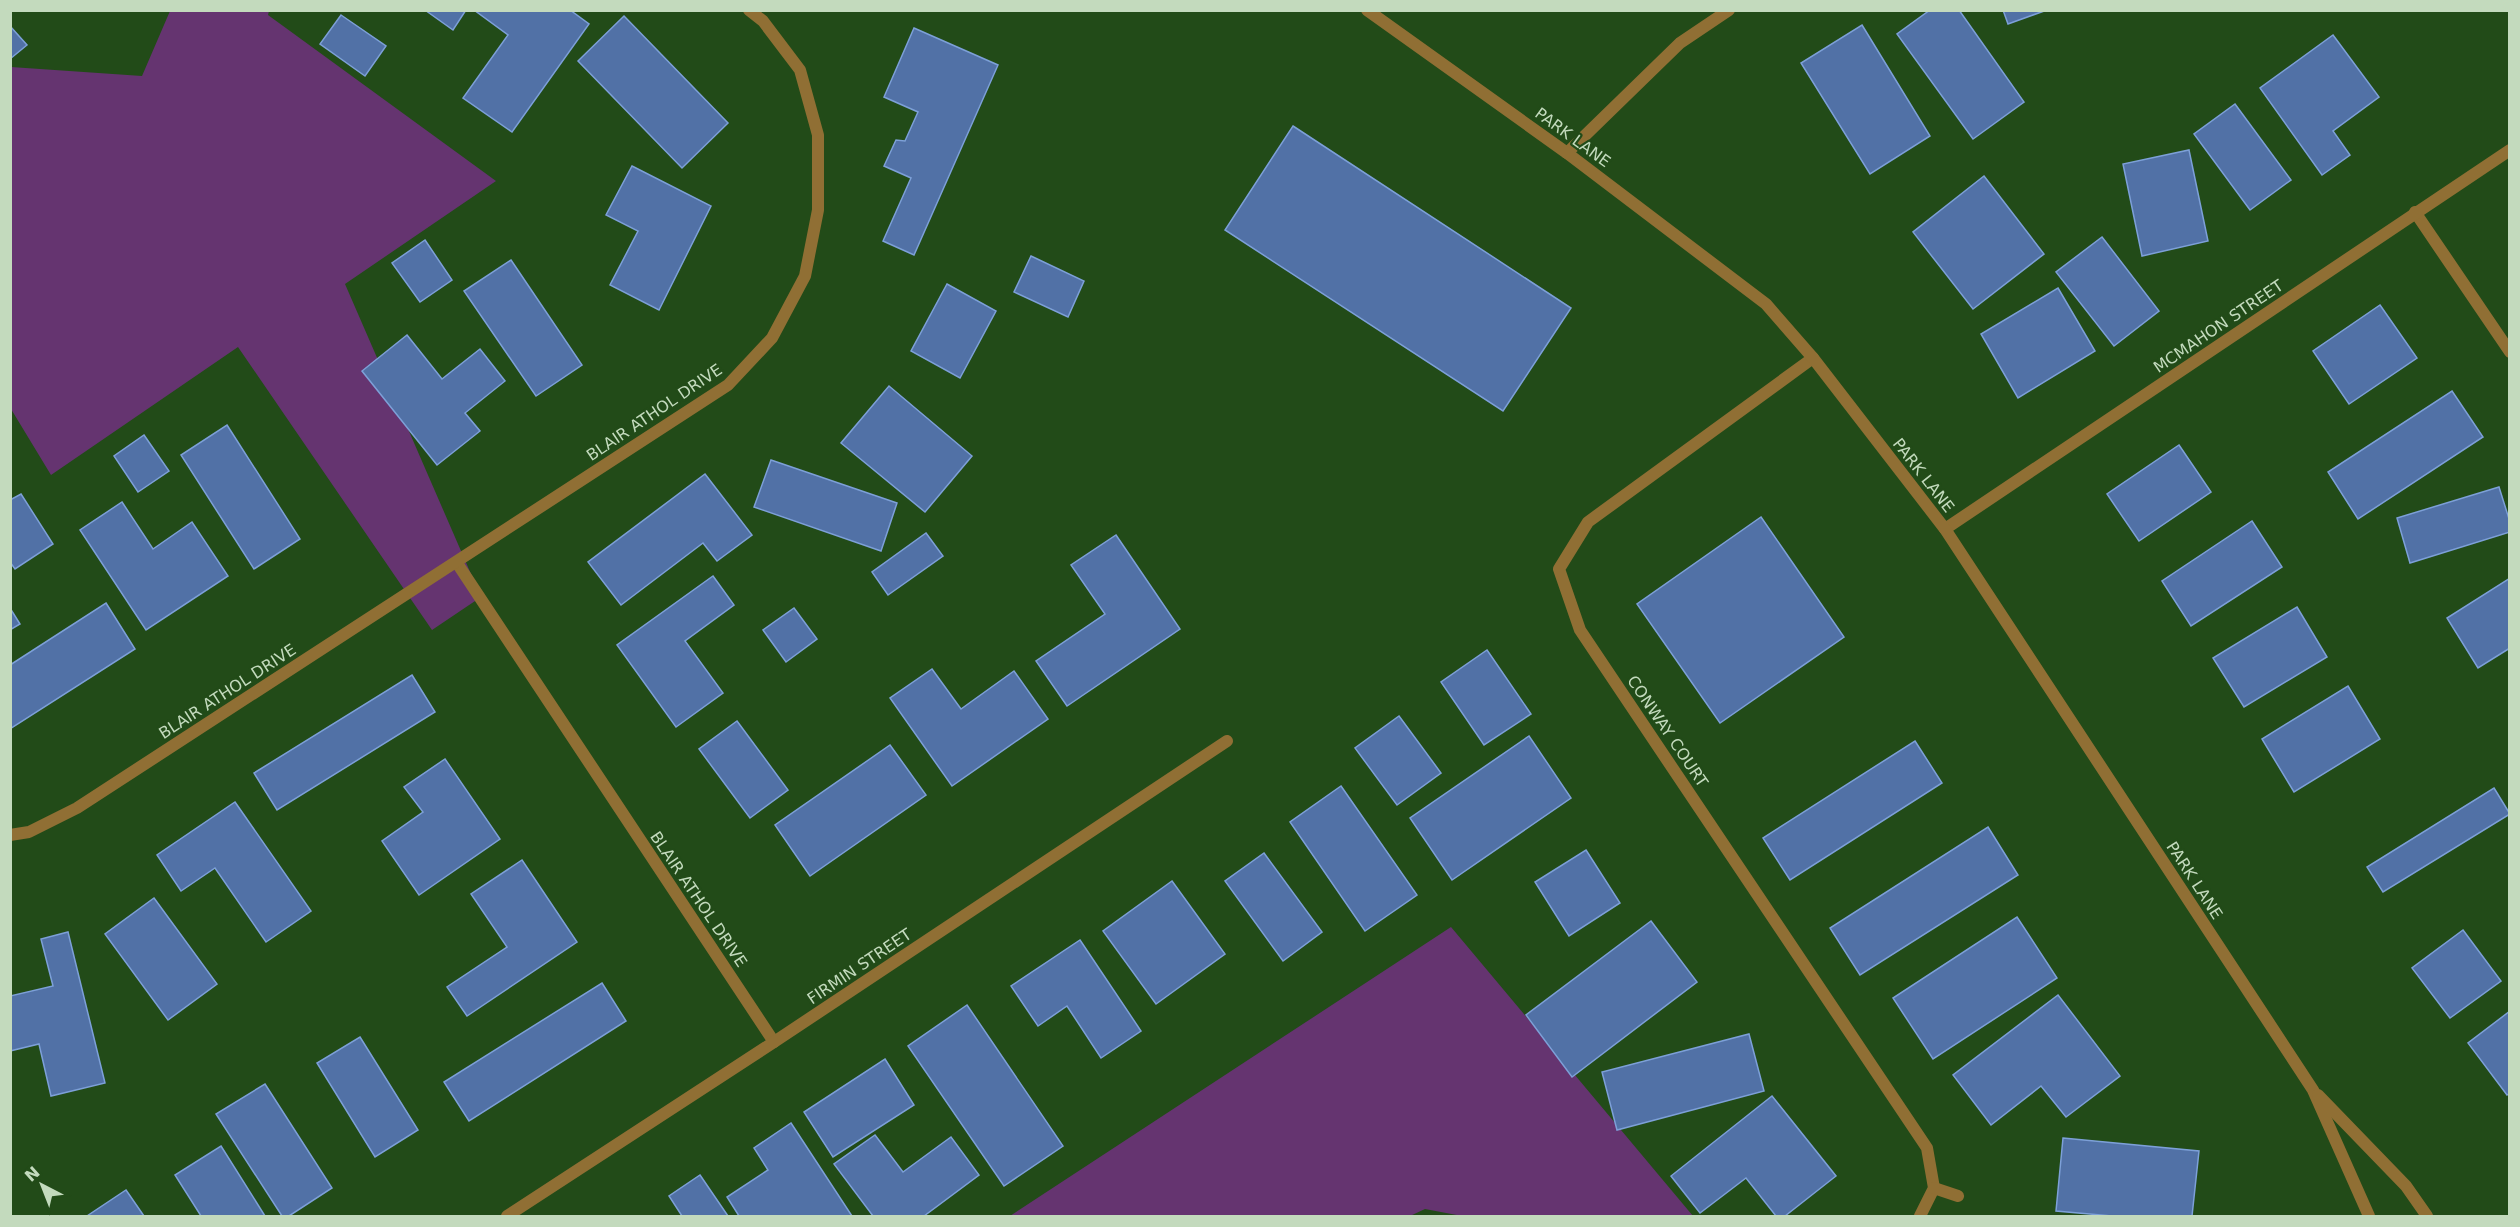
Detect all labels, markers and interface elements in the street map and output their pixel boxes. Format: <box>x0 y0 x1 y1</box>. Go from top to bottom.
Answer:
street label: PARK LANE <box>1531 104 1614 171</box>
street label: MCMAHON STREET <box>2150 276 2287 377</box>
street label: BLAIR ATHOL DRIVE <box>583 360 726 465</box>
street label: PARK LANE <box>1889 435 1958 516</box>
street label: BLAIR ATHOL DRIVE <box>155 640 299 743</box>
street label: CONWAY COURT <box>1623 672 1712 791</box>
street label: BLAIR ATHOL DRIVE <box>646 828 751 971</box>
street label: PARK LANE <box>2162 838 2227 923</box>
street label: FIRMIN STREET <box>804 924 915 1008</box>
north arrow <box>12 1155 72 1215</box>
text: N <box>21 1163 44 1186</box>

